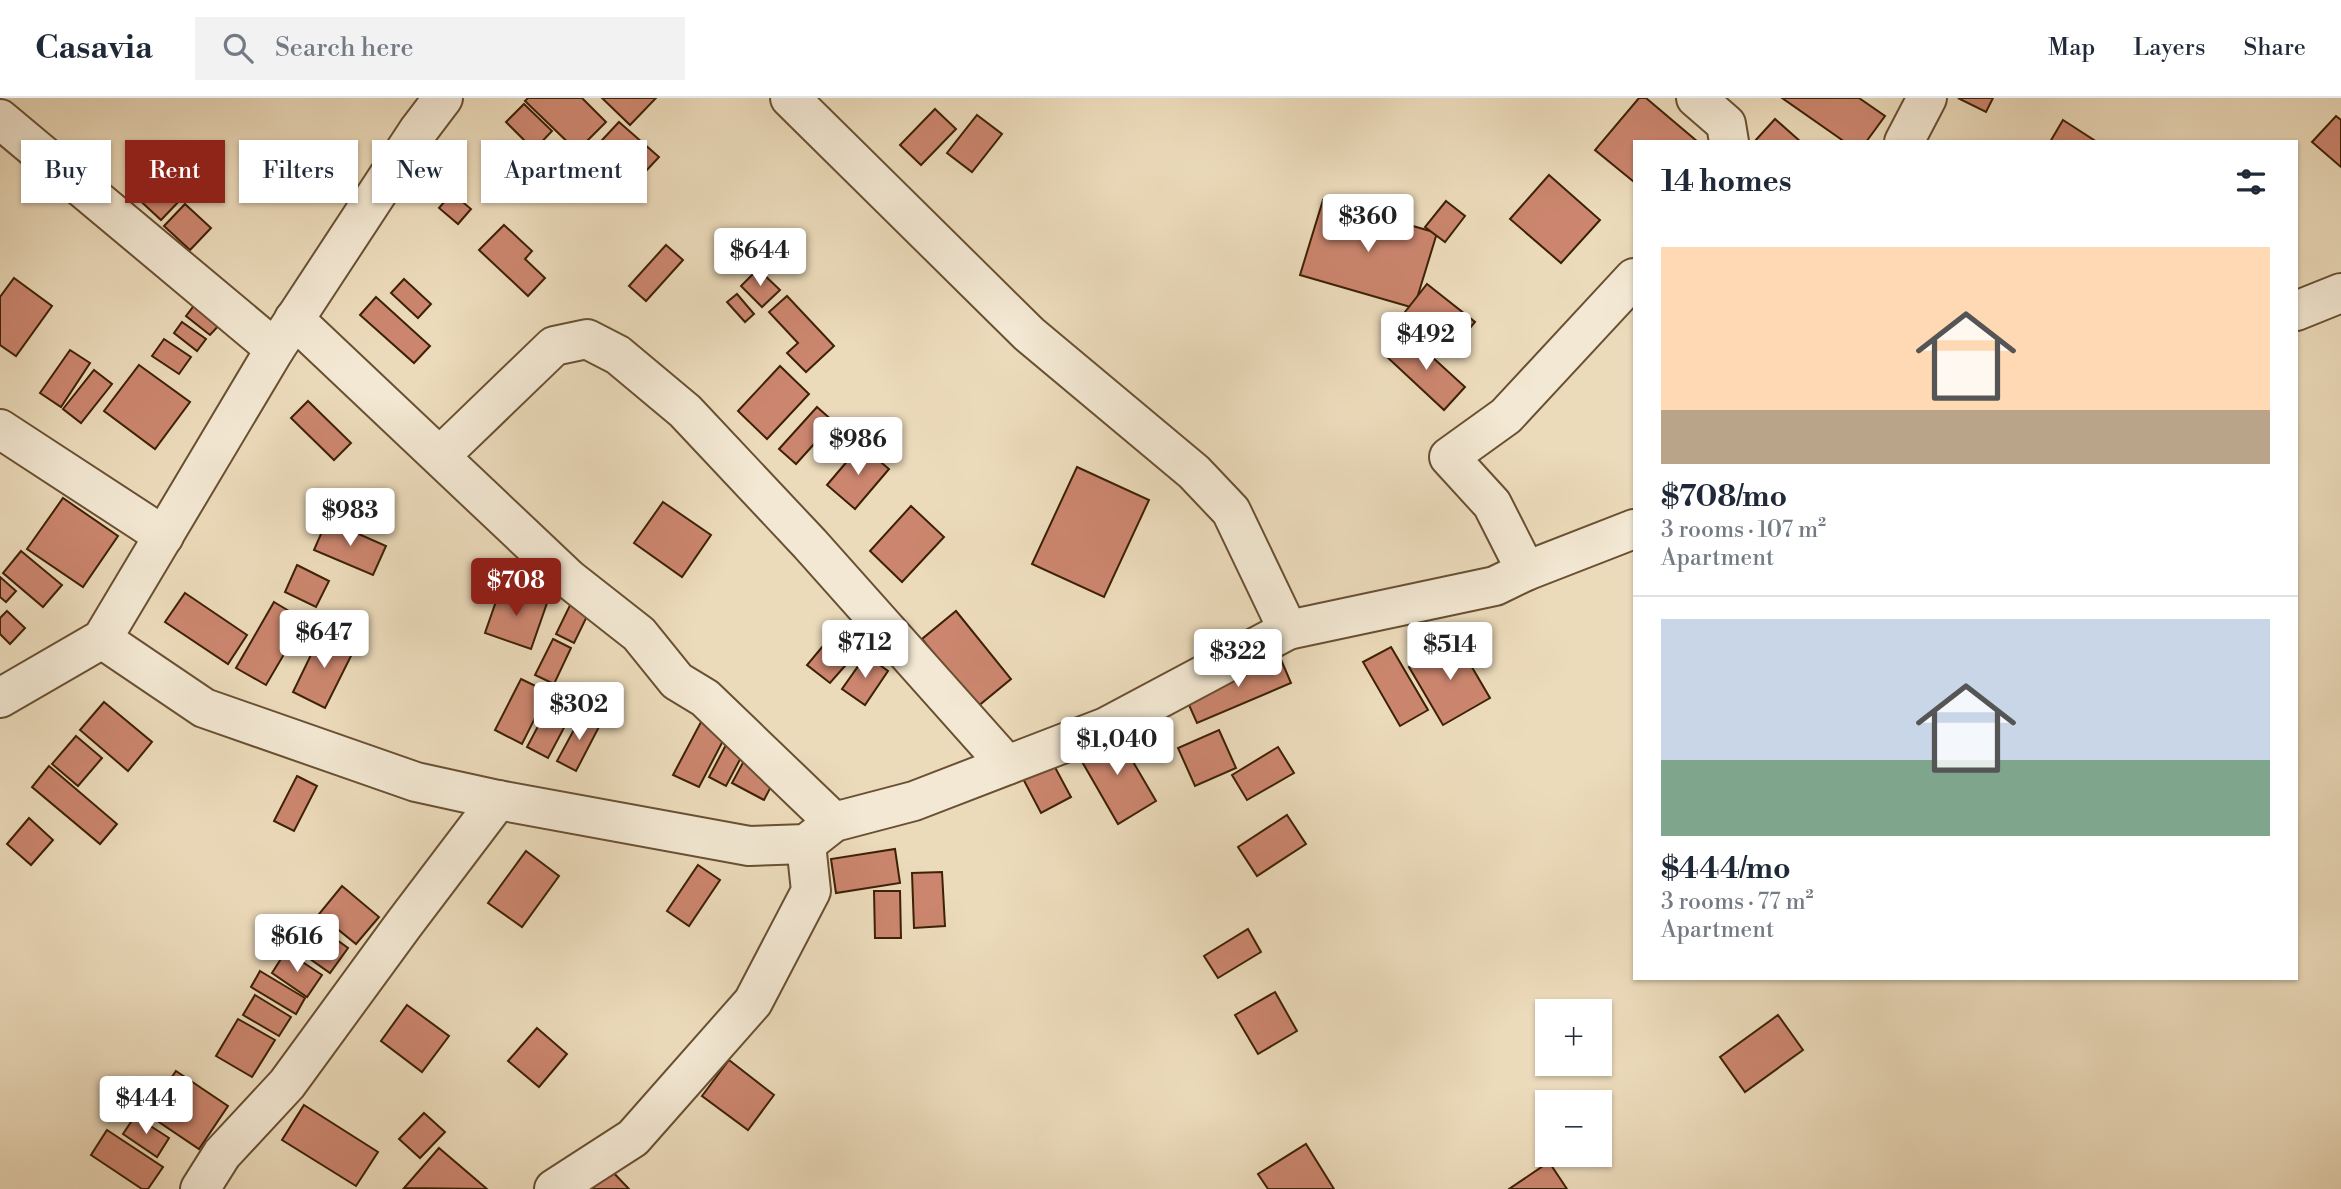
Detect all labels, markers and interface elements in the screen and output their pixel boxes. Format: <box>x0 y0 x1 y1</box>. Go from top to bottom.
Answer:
search box <box>195 17 685 80</box>
text: Casavia <box>35 28 153 69</box>
icon: search <box>219 29 257 67</box>
text: Search here <box>275 32 414 64</box>
text: Map <box>2048 33 2095 63</box>
text: Layers <box>2133 33 2205 63</box>
text: Share <box>2243 33 2306 63</box>
chip: Buy <box>21 140 111 203</box>
chip: Rent <box>125 140 225 203</box>
chip: Filters <box>239 140 358 203</box>
chip: New <box>372 140 467 203</box>
chip: Apartment <box>481 140 647 203</box>
text: 14 homes <box>1661 163 1792 201</box>
icon: filters <box>2232 163 2270 201</box>
pin: $360 <box>1327 194 1409 254</box>
text: $360 <box>1339 203 1397 231</box>
pin: $644 <box>719 228 801 288</box>
text: $644 <box>730 237 790 265</box>
icon: home <box>1903 293 2029 419</box>
pin: $492 <box>1385 313 1467 372</box>
text: $492 <box>1397 321 1455 349</box>
pin: $986 <box>817 418 899 477</box>
text: $986 <box>829 426 887 454</box>
text: $708/mo <box>1661 478 1787 516</box>
pin: $983 <box>309 489 391 548</box>
text: $983 <box>322 497 378 525</box>
text: 3 rooms · 107 m² <box>1661 516 1826 544</box>
text: Apartment <box>1661 544 1774 572</box>
pin: $708 <box>475 559 557 618</box>
text: $708 <box>487 567 545 595</box>
pin: $647 <box>283 610 365 670</box>
text: $647 <box>296 619 352 647</box>
pin: $712 <box>824 620 906 680</box>
pin: $514 <box>1409 622 1491 682</box>
text: $712 <box>838 629 892 657</box>
pin: $322 <box>1197 630 1279 689</box>
text: $514 <box>1423 631 1477 659</box>
text: $322 <box>1210 638 1266 666</box>
icon: home <box>1903 665 2029 791</box>
pin: $302 <box>538 682 620 742</box>
text: $302 <box>550 691 608 719</box>
pin: $1,040 <box>1060 718 1174 777</box>
text: $1,040 <box>1077 726 1157 754</box>
text: $444/mo <box>1661 850 1791 888</box>
text: 3 rooms · 77 m² <box>1661 888 1814 916</box>
pin: $616 <box>256 914 338 974</box>
text: Apartment <box>1661 916 1774 944</box>
text: $616 <box>271 923 323 951</box>
map controls <box>1535 999 1612 1167</box>
button: + <box>1535 999 1612 1076</box>
pin: $444 <box>105 1076 187 1136</box>
text: $444 <box>116 1085 176 1113</box>
button: − <box>1535 1090 1612 1167</box>

